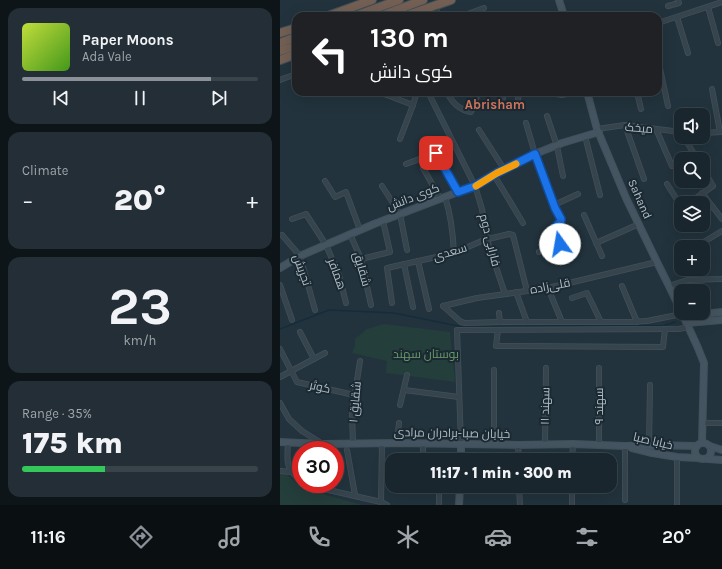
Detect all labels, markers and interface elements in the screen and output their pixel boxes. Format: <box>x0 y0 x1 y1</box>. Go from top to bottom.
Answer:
text: 130 m <box>370 21 449 54</box>
icon: left <box>304 28 356 80</box>
text: Paper Moons <box>82 31 174 49</box>
text: Ada Vale <box>82 49 132 64</box>
text: کوی دانش <box>370 61 453 83</box>
icon: previous <box>50 87 72 109</box>
icon: pause <box>129 87 151 109</box>
icon: next <box>208 87 230 109</box>
district label: Abrisham <box>465 97 525 112</box>
map controls <box>674 108 710 320</box>
button: sound <box>674 108 710 144</box>
street label: میخک <box>624 120 654 136</box>
pin <box>419 136 453 170</box>
icon: arrive <box>425 142 447 164</box>
button: search <box>674 152 710 188</box>
text: Climate <box>22 163 68 178</box>
street label: Sahand <box>625 177 655 221</box>
street label: کوی دانش <box>385 181 441 213</box>
text: 20° <box>114 182 166 218</box>
text: − <box>22 188 34 214</box>
text: + <box>246 188 258 214</box>
button: layers <box>674 196 710 232</box>
street label: فارابی دوم <box>476 212 503 268</box>
position arrow <box>539 223 581 265</box>
street label: سعدی <box>431 240 469 264</box>
button: + <box>674 240 710 276</box>
street label: شقایق <box>350 250 374 288</box>
street label: تجریش <box>290 252 314 288</box>
street label: همافر <box>325 256 349 291</box>
street label: قلی‌زاده <box>529 275 571 297</box>
text: 23 <box>108 276 172 337</box>
button: − <box>674 284 710 320</box>
text: km/h <box>124 333 156 348</box>
park label: بوستان سهند <box>393 347 459 361</box>
street label: کوثر <box>307 378 332 396</box>
street label: شقایق ۱ <box>346 381 364 423</box>
street label: سهند ۱۱ <box>538 387 552 425</box>
street label: سهند ۹ <box>592 387 606 424</box>
text: Range · 35% <box>22 406 92 421</box>
text: 175 km <box>22 425 123 461</box>
street label: خیابان صبا-برادران مرادی <box>394 425 510 441</box>
street label: خیابا صبا <box>632 430 674 452</box>
speed limit sign: 30 <box>292 441 344 493</box>
text: 11:17 · 1 min · 300 m <box>430 464 572 482</box>
icon: directions <box>127 523 155 551</box>
icon: music <box>216 523 244 551</box>
icon: phone <box>305 523 333 551</box>
icon: climate <box>394 523 422 551</box>
icon: car <box>484 523 512 551</box>
icon: filters <box>573 523 601 551</box>
text: 11:16 <box>31 526 66 548</box>
text: 20° <box>662 526 691 548</box>

